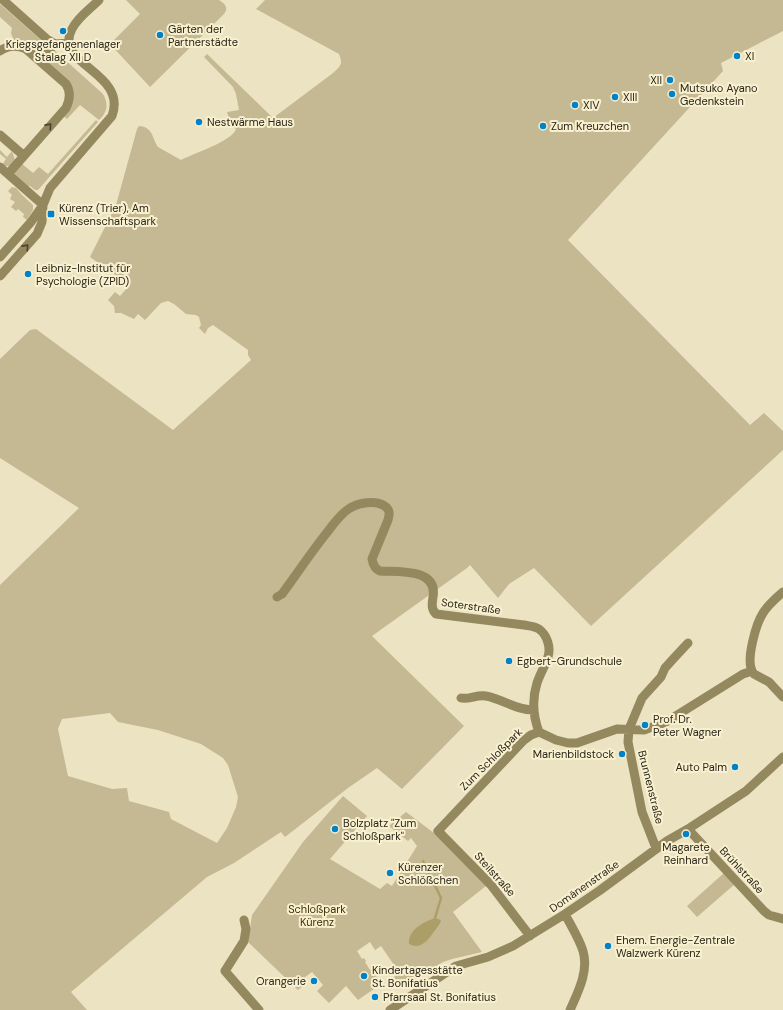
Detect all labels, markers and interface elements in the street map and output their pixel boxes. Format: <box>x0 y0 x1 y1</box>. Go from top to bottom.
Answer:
place label: Gärten der Partnerstädte <box>168 22 238 49</box>
marker: Kriegsgefangenenlager Stalag XII D <box>58 26 68 36</box>
marker: Gärten der Partnerstädte <box>155 30 165 40</box>
place label: Kriegsgefangenenlager Stalag XII D <box>6 37 120 64</box>
place label: XI <box>745 49 754 63</box>
marker: XI <box>732 51 742 61</box>
place label: XII <box>650 73 662 87</box>
marker: XII <box>665 75 675 85</box>
place label: Mutsuko Ayano Gedenkstein <box>680 81 758 108</box>
marker: Mutsuko Ayano Gedenkstein <box>667 89 677 99</box>
place label: XIII <box>623 90 637 104</box>
marker: XIII <box>610 92 620 102</box>
place label: XIV <box>583 98 600 112</box>
marker: XIV <box>570 100 580 110</box>
place label: Nestwärme Haus <box>207 115 293 129</box>
marker: Nestwärme Haus <box>194 117 204 127</box>
place label: Zum Kreuzchen <box>551 119 629 133</box>
marker: Zum Kreuzchen <box>538 121 548 131</box>
one-way arrow <box>45 124 52 131</box>
place label: Kürenz (Trier), Am Wissenschaftspark <box>59 201 157 228</box>
marker: Kürenz (Trier), Am Wissenschaftspark <box>46 209 56 219</box>
one-way arrow <box>22 245 29 252</box>
place label: Leibniz-Institut für Psychologie (ZPID) <box>36 261 130 288</box>
marker: Leibniz-Institut für Psychologie (ZPID) <box>23 269 33 279</box>
street label: Soterstraße <box>440 595 502 617</box>
place label: Egbert-Grundschule <box>517 654 622 668</box>
marker: Egbert-Grundschule <box>504 656 514 666</box>
place label: Prof. Dr. Peter Wagner <box>653 712 721 739</box>
marker: Prof. Dr. Peter Wagner <box>640 720 650 730</box>
street label: Zum Schloßpark <box>457 724 526 793</box>
place label: Marienbildstock <box>533 747 614 761</box>
marker: Marienbildstock <box>617 749 627 759</box>
street label: Brunnenstraße <box>635 749 667 825</box>
place label: Auto Palm <box>676 760 727 774</box>
marker: Auto Palm <box>730 762 740 772</box>
place label: Bolzplatz "Zum Schloßpark" <box>343 816 417 843</box>
marker: Bolzplatz "Zum Schloßpark" <box>330 824 340 834</box>
marker: Magarete Reinhard <box>681 829 691 839</box>
place label: Magarete Reinhard <box>662 840 710 867</box>
street label: Brühlstraße <box>717 844 767 896</box>
street label: Steilstraße <box>471 849 519 899</box>
street label: Domänenstraße <box>546 857 622 915</box>
place label: Kürenzer Schlößchen <box>398 860 458 887</box>
marker: Kürenzer Schlößchen <box>385 868 395 878</box>
park label: Schloßpark Kürenz <box>288 902 346 929</box>
place label: Ehem. Energie-Zentrale Walzwerk Kürenz <box>616 933 735 960</box>
marker: Ehem. Energie-Zentrale Walzwerk Kürenz <box>603 941 613 951</box>
place label: Kindertagesstätte St. Bonifatius <box>372 963 463 990</box>
marker: Kindertagesstätte St. Bonifatius <box>359 971 369 981</box>
place label: Orangerie <box>256 974 306 988</box>
marker: Orangerie <box>309 976 319 986</box>
place label: Pfarrsaal St. Bonifatius <box>383 990 496 1004</box>
marker: Pfarrsaal St. Bonifatius <box>370 992 380 1002</box>

